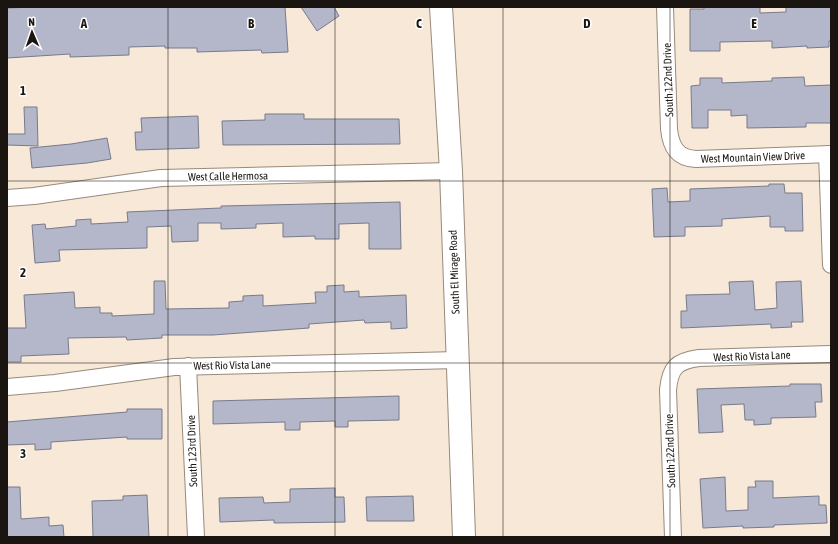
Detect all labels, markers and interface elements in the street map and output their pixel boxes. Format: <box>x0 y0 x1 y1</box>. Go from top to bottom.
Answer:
north arrow <box>12 12 52 52</box>
text: N <box>28 16 35 28</box>
text: A <box>80 16 88 31</box>
text: B <box>248 16 255 31</box>
text: C <box>416 16 422 31</box>
text: D <box>583 16 591 31</box>
text: E <box>751 16 757 31</box>
street label: South 122nd Drive <box>661 43 675 117</box>
text: 1 <box>20 83 26 98</box>
street label: West Mountain View Drive <box>701 149 805 165</box>
street label: West Calle Hermosa <box>188 169 268 183</box>
street label: South El Mirage Road <box>447 230 461 314</box>
text: 2 <box>20 265 26 280</box>
street label: West Rio Vista Lane <box>713 349 791 363</box>
street label: West Rio Vista Lane <box>193 358 271 372</box>
street label: South 122nd Drive <box>663 414 677 488</box>
street label: South 123rd Drive <box>185 415 199 487</box>
text: 3 <box>20 446 26 461</box>

